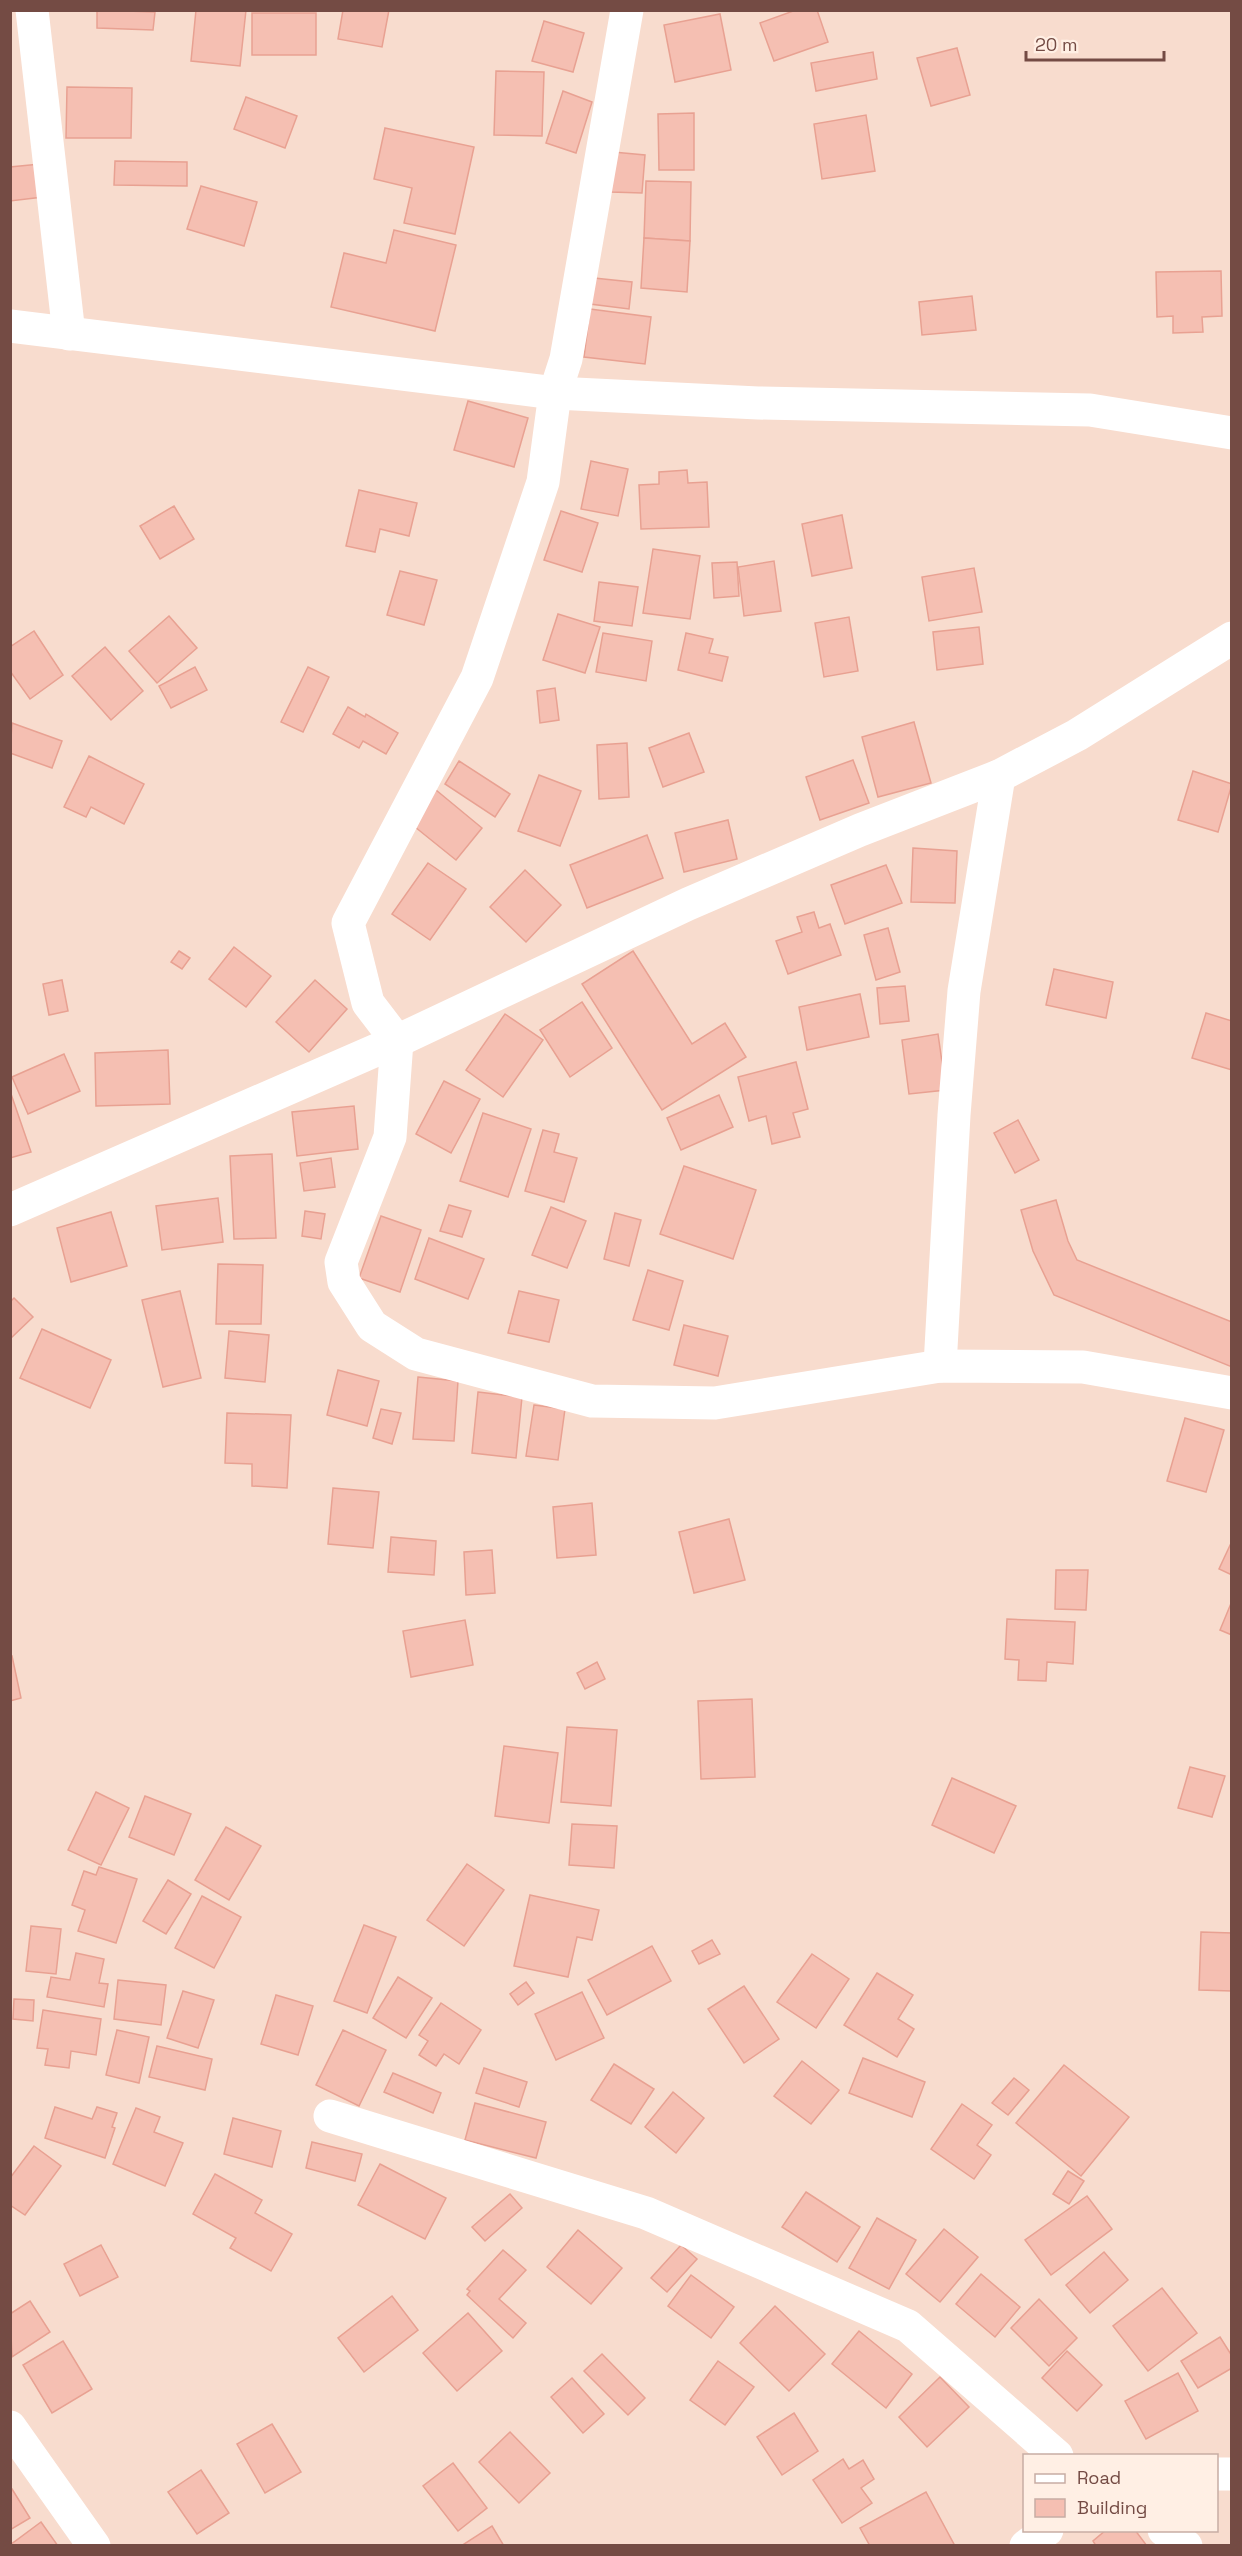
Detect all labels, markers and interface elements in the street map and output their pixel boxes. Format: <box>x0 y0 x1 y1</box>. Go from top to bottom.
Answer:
scale bar <box>1026 24 1164 62</box>
text: 20 m <box>1035 33 1078 56</box>
legend <box>1023 2454 1218 2532</box>
text: Road <box>1077 2466 1121 2489</box>
text: Building <box>1077 2496 1147 2519</box>

